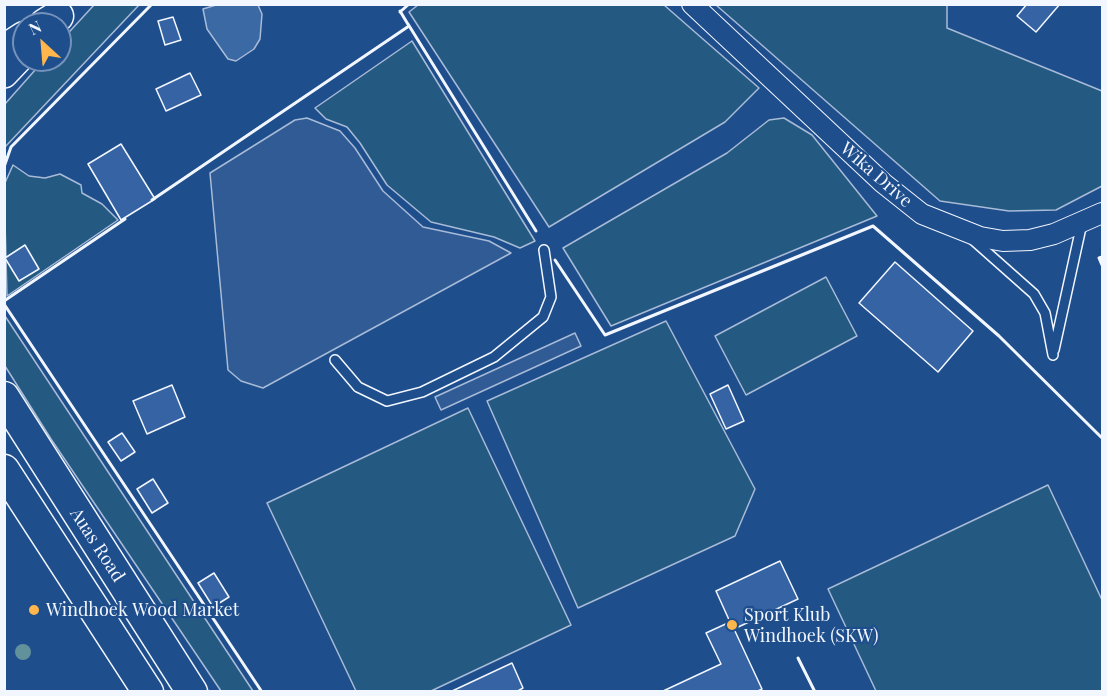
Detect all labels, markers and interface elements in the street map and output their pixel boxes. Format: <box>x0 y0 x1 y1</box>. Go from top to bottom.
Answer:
north arrow <box>12 12 72 72</box>
text: N <box>25 15 45 39</box>
street label: Wika Drive <box>836 138 916 212</box>
street label: Auas Road <box>65 504 129 586</box>
place label: Windhoek Wood Market <box>46 599 239 621</box>
marker: Windhoek Wood Market <box>27 603 41 617</box>
place label: Sport Klub Windhoek (SKW) <box>744 604 878 646</box>
marker: Sport Klub Windhoek (SKW) <box>725 618 739 632</box>

